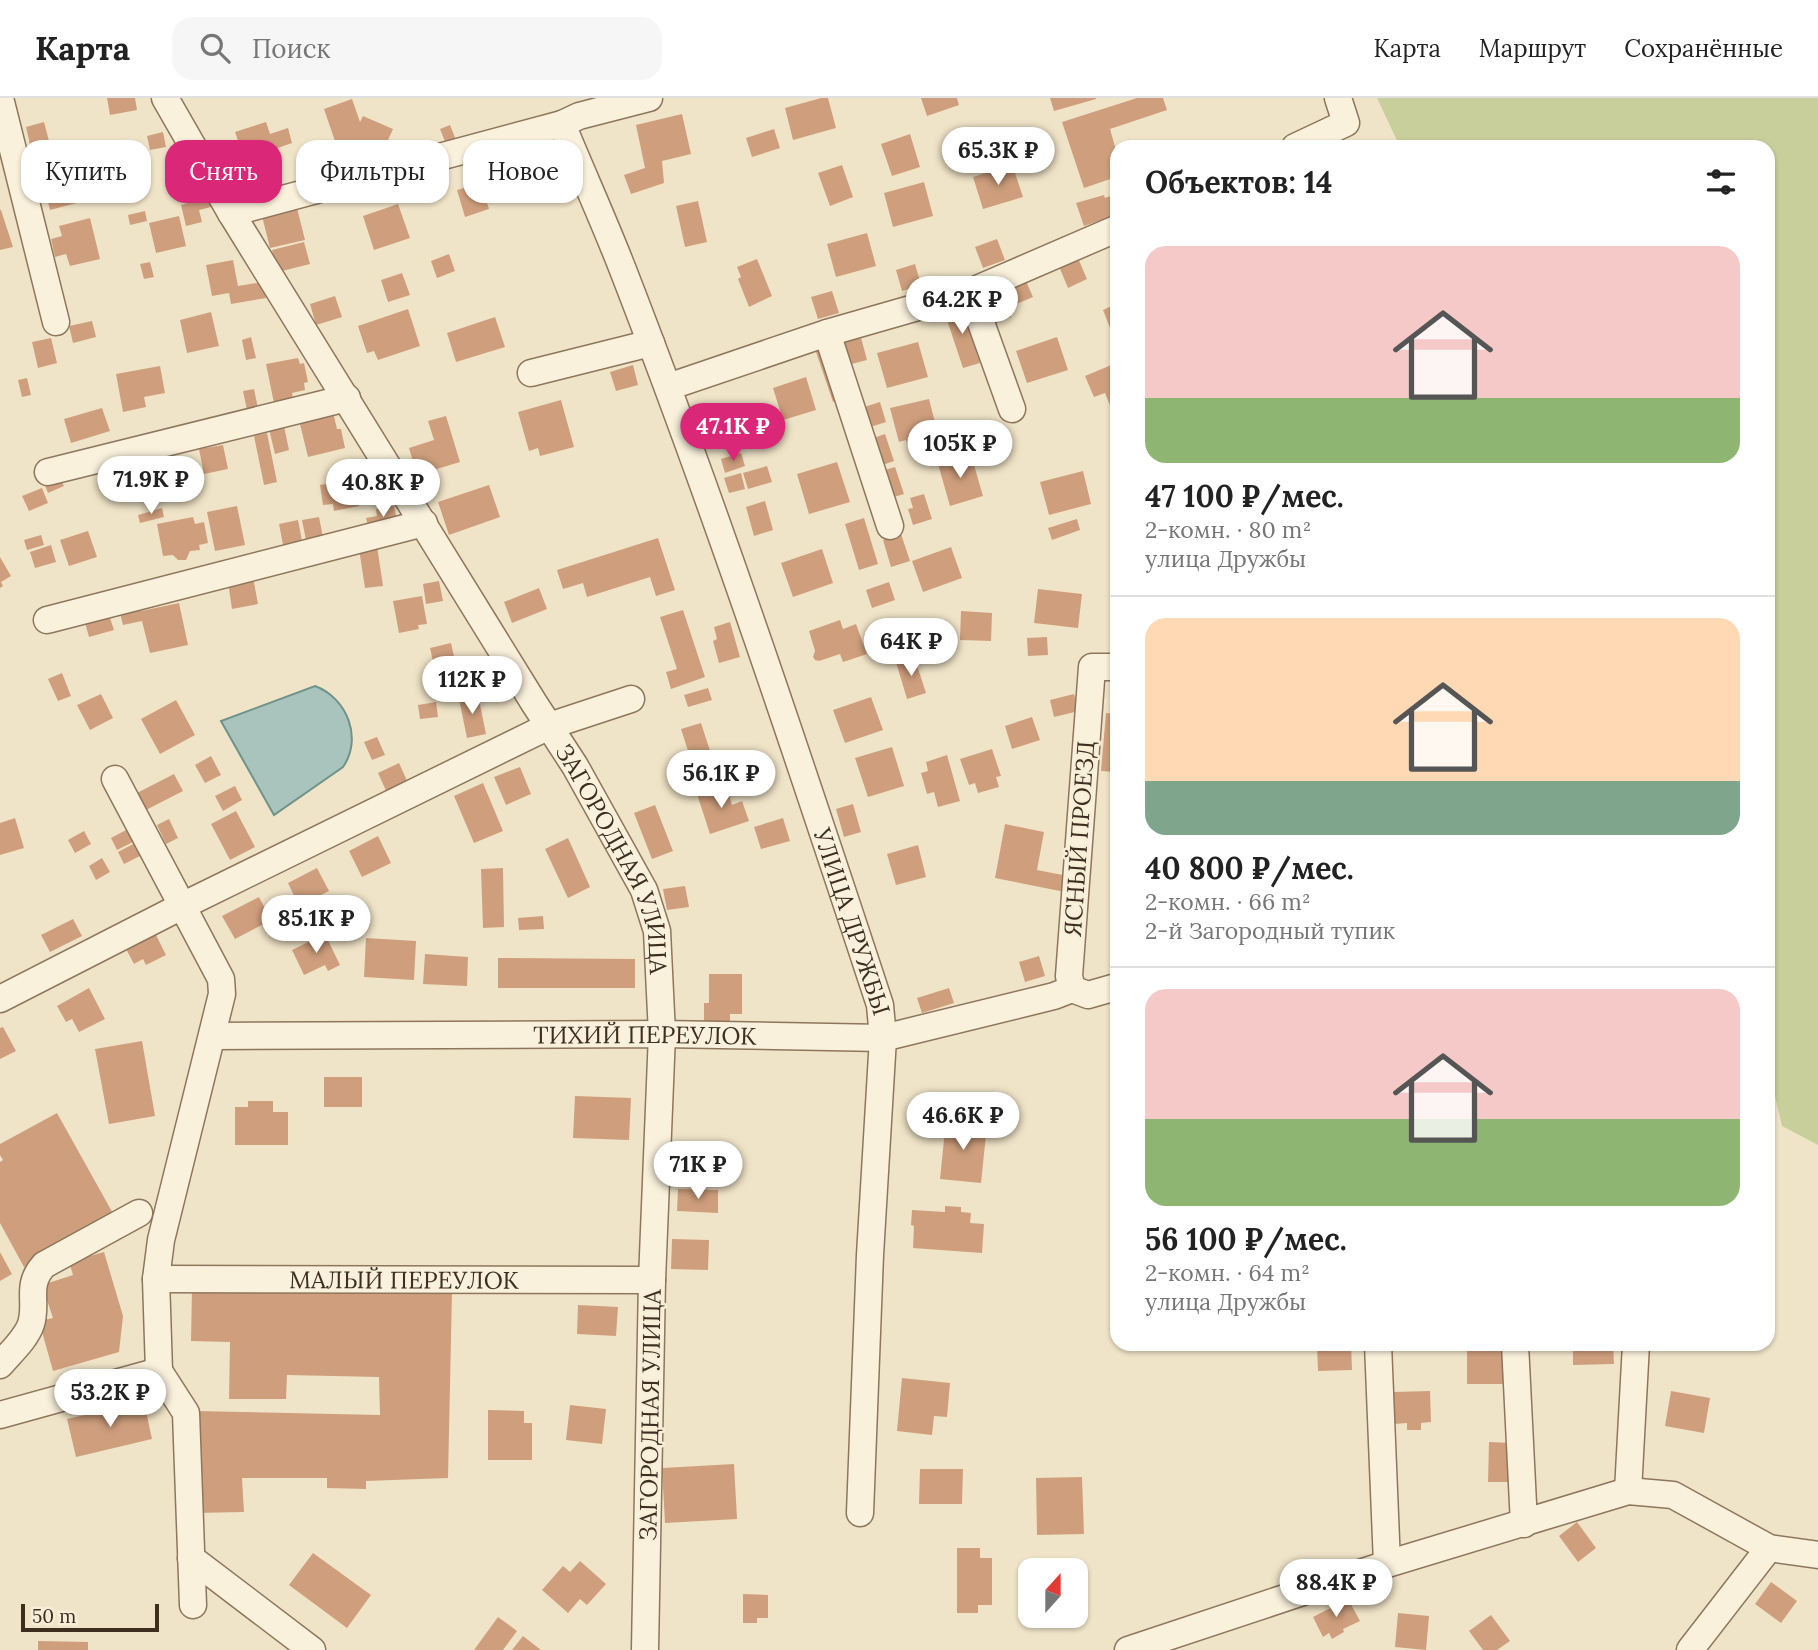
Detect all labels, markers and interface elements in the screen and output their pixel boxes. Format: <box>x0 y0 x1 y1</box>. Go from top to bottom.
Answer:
search box <box>172 17 662 80</box>
text: Карта <box>35 27 130 69</box>
icon: search <box>196 29 234 67</box>
text: Поиск <box>252 32 331 65</box>
text: Карта <box>1373 33 1441 64</box>
text: Маршрут <box>1479 33 1586 64</box>
text: Сохранённые <box>1624 33 1783 64</box>
pin: 65.3K ₽ <box>933 127 1063 187</box>
text: 65.3K ₽ <box>958 135 1038 164</box>
chip: Купить <box>21 140 151 203</box>
chip: Снять <box>165 140 282 203</box>
chip: Фильтры <box>296 140 449 203</box>
chip: Новое <box>463 140 583 203</box>
text: Объектов: 14 <box>1145 163 1332 201</box>
icon: filters <box>1702 163 1740 201</box>
pin: 64.2K ₽ <box>897 276 1027 336</box>
text: 64.2K ₽ <box>922 284 1002 313</box>
icon: home <box>1380 292 1506 418</box>
pin: 47.1K ₽ <box>668 404 798 463</box>
text: 47.1K ₽ <box>696 411 770 440</box>
pin: 105K ₽ <box>903 420 1017 480</box>
text: 105K ₽ <box>923 428 997 457</box>
pin: 71.9K ₽ <box>86 456 216 516</box>
pin: 40.8K ₽ <box>318 460 448 519</box>
text: 71.9K ₽ <box>113 464 189 493</box>
text: 40.8K ₽ <box>342 467 424 496</box>
text: 47 100 ₽/мес. <box>1145 477 1344 515</box>
text: 2-комн. · 80 m² <box>1145 515 1311 544</box>
text: улица Дружбы <box>1145 544 1306 573</box>
pin: 64K ₽ <box>862 618 960 678</box>
text: 64K ₽ <box>880 626 942 655</box>
pin: 112K ₽ <box>415 656 529 716</box>
text: 112K ₽ <box>438 664 506 693</box>
icon: home <box>1380 664 1506 790</box>
street label: ЗАГОРОДНАЯ УЛИЦА <box>549 738 675 976</box>
street label: ЯСНЫЙ ПРОЕЗД <box>1057 740 1101 938</box>
pin: 56.1K ₽ <box>656 750 786 810</box>
text: 56.1K ₽ <box>682 758 760 787</box>
street label: УЛИЦА ДРУЖБЫ <box>807 823 898 1019</box>
text: 40 800 ₽/мес. <box>1145 849 1354 887</box>
text: 2-комн. · 66 m² <box>1145 887 1311 916</box>
pin: 85.1K ₽ <box>251 896 381 955</box>
text: 85.1K ₽ <box>278 903 354 932</box>
text: 2-й Загородный тупик <box>1145 916 1395 945</box>
street label: ТИХИЙ ПЕРЕУЛОК <box>533 1018 758 1051</box>
icon: home <box>1380 1035 1506 1161</box>
pin: 46.6K ₽ <box>898 1093 1028 1152</box>
text: 46.6K ₽ <box>922 1100 1004 1129</box>
pin: 71K ₽ <box>649 1142 747 1201</box>
text: 71K ₽ <box>670 1149 726 1178</box>
text: 56 100 ₽/мес. <box>1145 1220 1347 1258</box>
text: 2-комн. · 64 m² <box>1145 1258 1310 1287</box>
street label: МАЛЫЙ ПЕРЕУЛОК <box>289 1264 520 1295</box>
text: улица Дружбы <box>1145 1287 1306 1316</box>
street label: ЗАГОРОДНАЯ УЛИЦА <box>632 1288 668 1541</box>
pin: 53.2K ₽ <box>45 1370 175 1429</box>
text: 53.2K ₽ <box>70 1377 150 1406</box>
north arrow <box>1018 1558 1088 1628</box>
map controls <box>1018 1558 1088 1628</box>
pin: 88.4K ₽ <box>1271 1560 1401 1619</box>
text: 88.4K ₽ <box>1296 1567 1376 1596</box>
scale bar <box>21 1601 159 1633</box>
text: 50 m <box>32 1604 76 1628</box>

